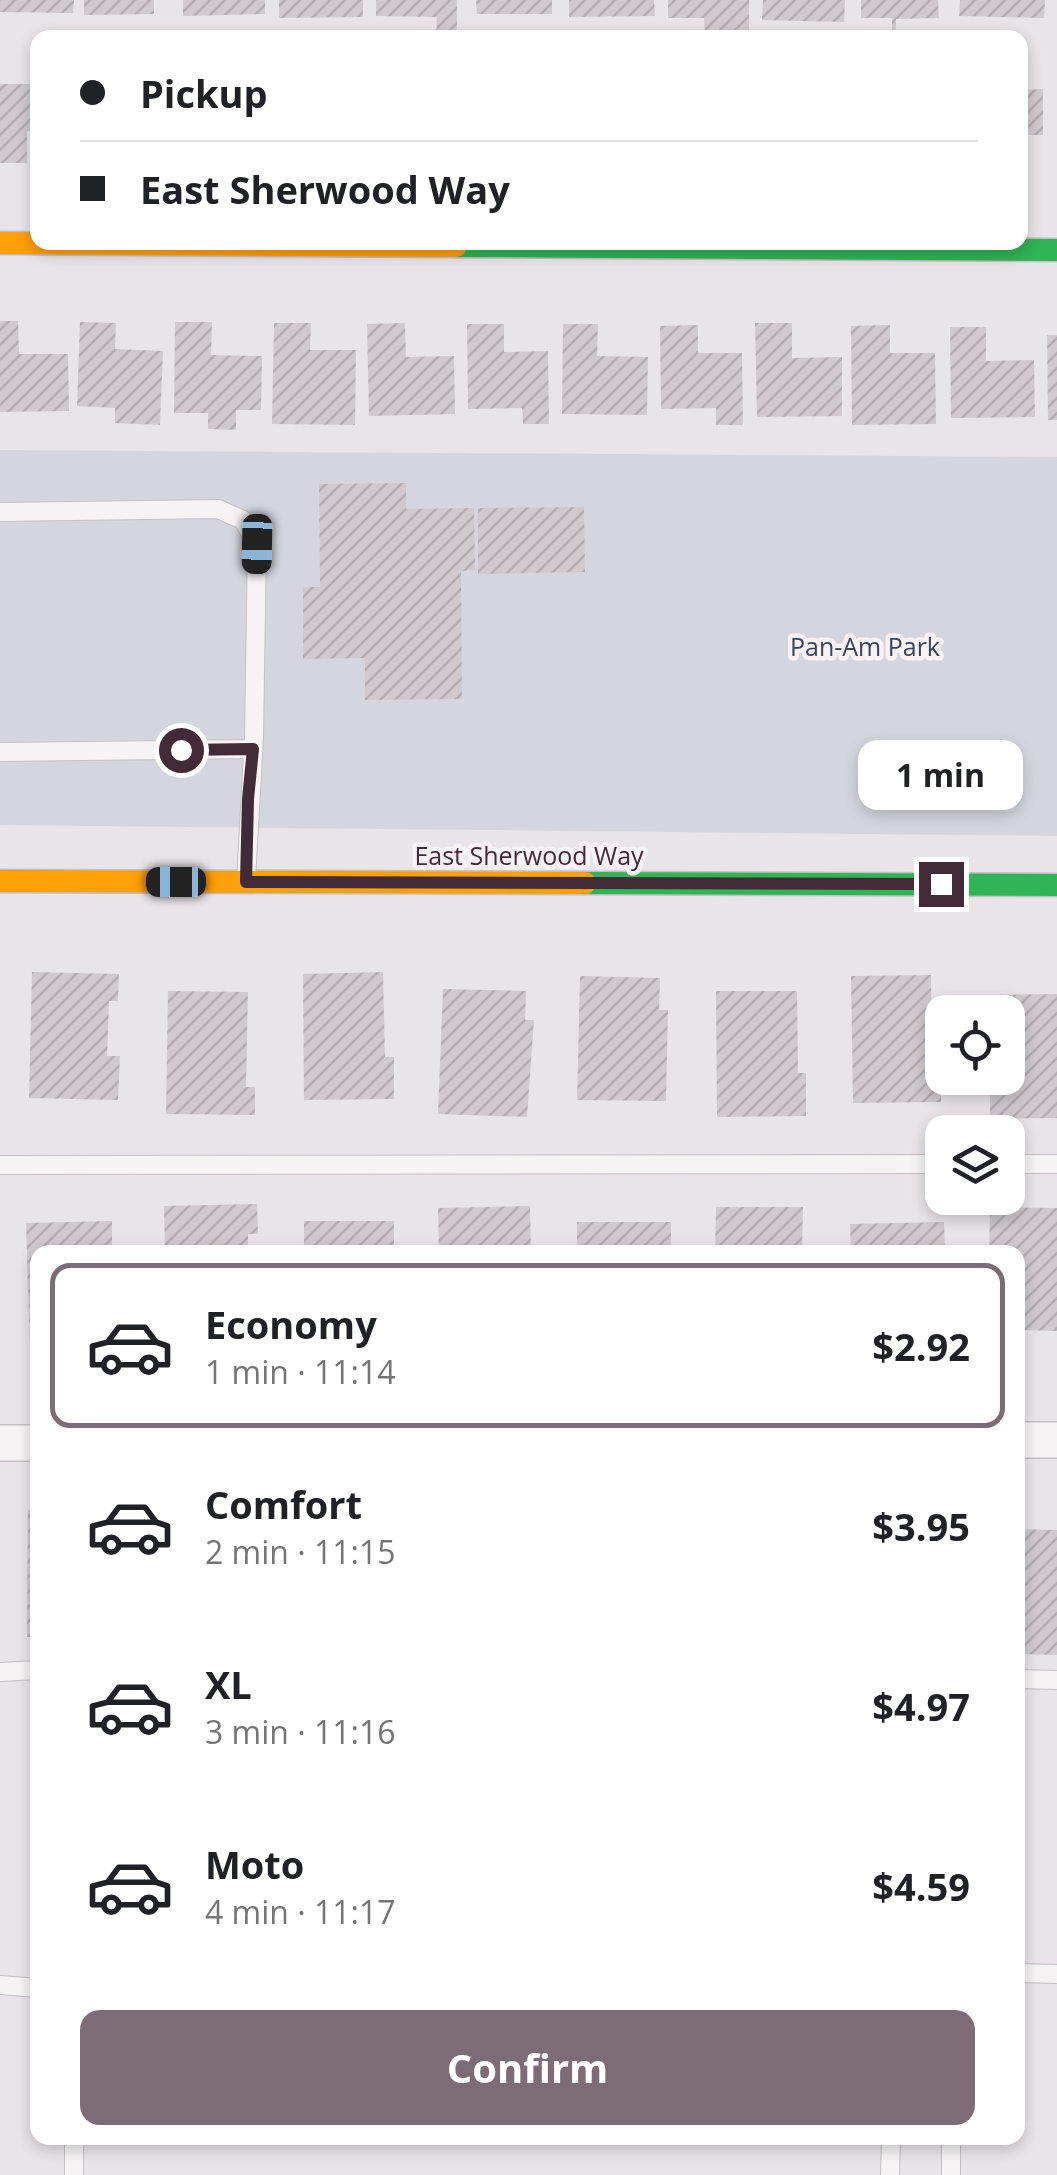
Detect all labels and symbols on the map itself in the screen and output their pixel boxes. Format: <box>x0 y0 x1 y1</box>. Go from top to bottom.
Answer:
car <box>241 514 273 574</box>
park label: Pan-Am Park <box>790 629 940 663</box>
route start <box>159 728 204 773</box>
callout: 1 min <box>858 739 1024 809</box>
street label: East Sherwood Way <box>414 838 644 872</box>
route end <box>919 862 964 907</box>
car <box>146 867 206 897</box>

